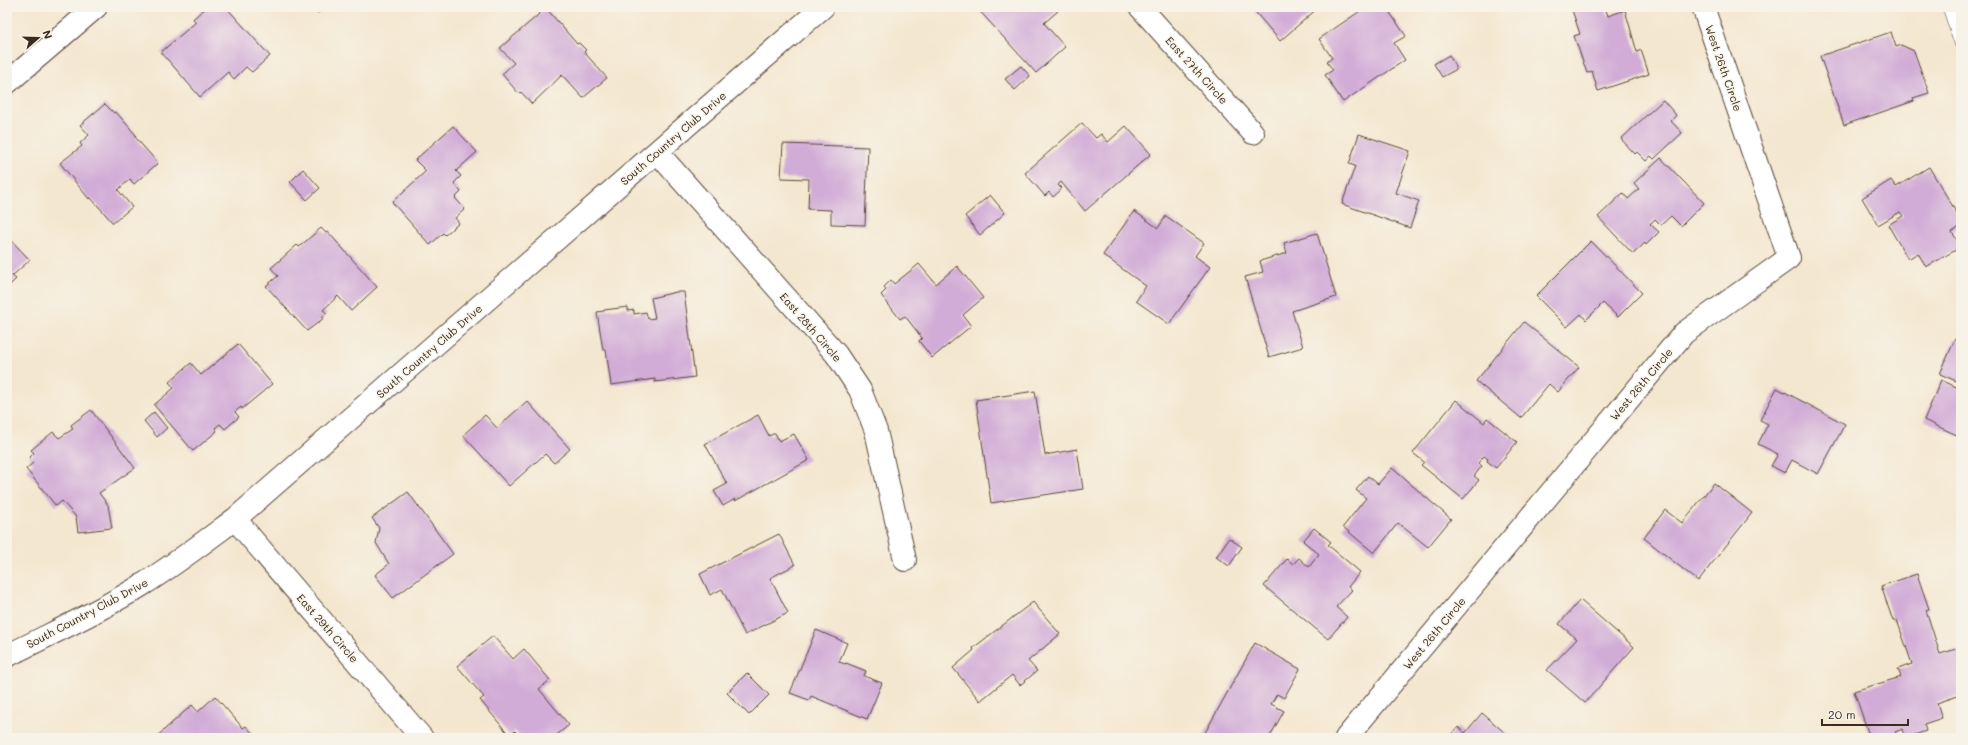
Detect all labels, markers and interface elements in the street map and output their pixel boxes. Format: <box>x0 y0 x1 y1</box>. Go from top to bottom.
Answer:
north arrow <box>18 18 58 58</box>
street label: West 26th Circle <box>1702 23 1746 113</box>
text: N <box>39 28 56 41</box>
street label: East 27th Circle <box>1163 33 1232 107</box>
street label: South Country Club Drive <box>617 88 729 188</box>
street label: East 28th Circle <box>777 289 845 365</box>
street label: South Country Club Drive <box>373 301 485 401</box>
street label: West 26th Circle <box>1606 344 1676 423</box>
street label: South Country Club Drive <box>24 574 151 651</box>
street label: East 29th Circle <box>294 590 362 666</box>
street label: West 26th Circle <box>1399 593 1469 672</box>
scale bar <box>1822 701 1908 727</box>
text: 20 m <box>1828 706 1856 722</box>

